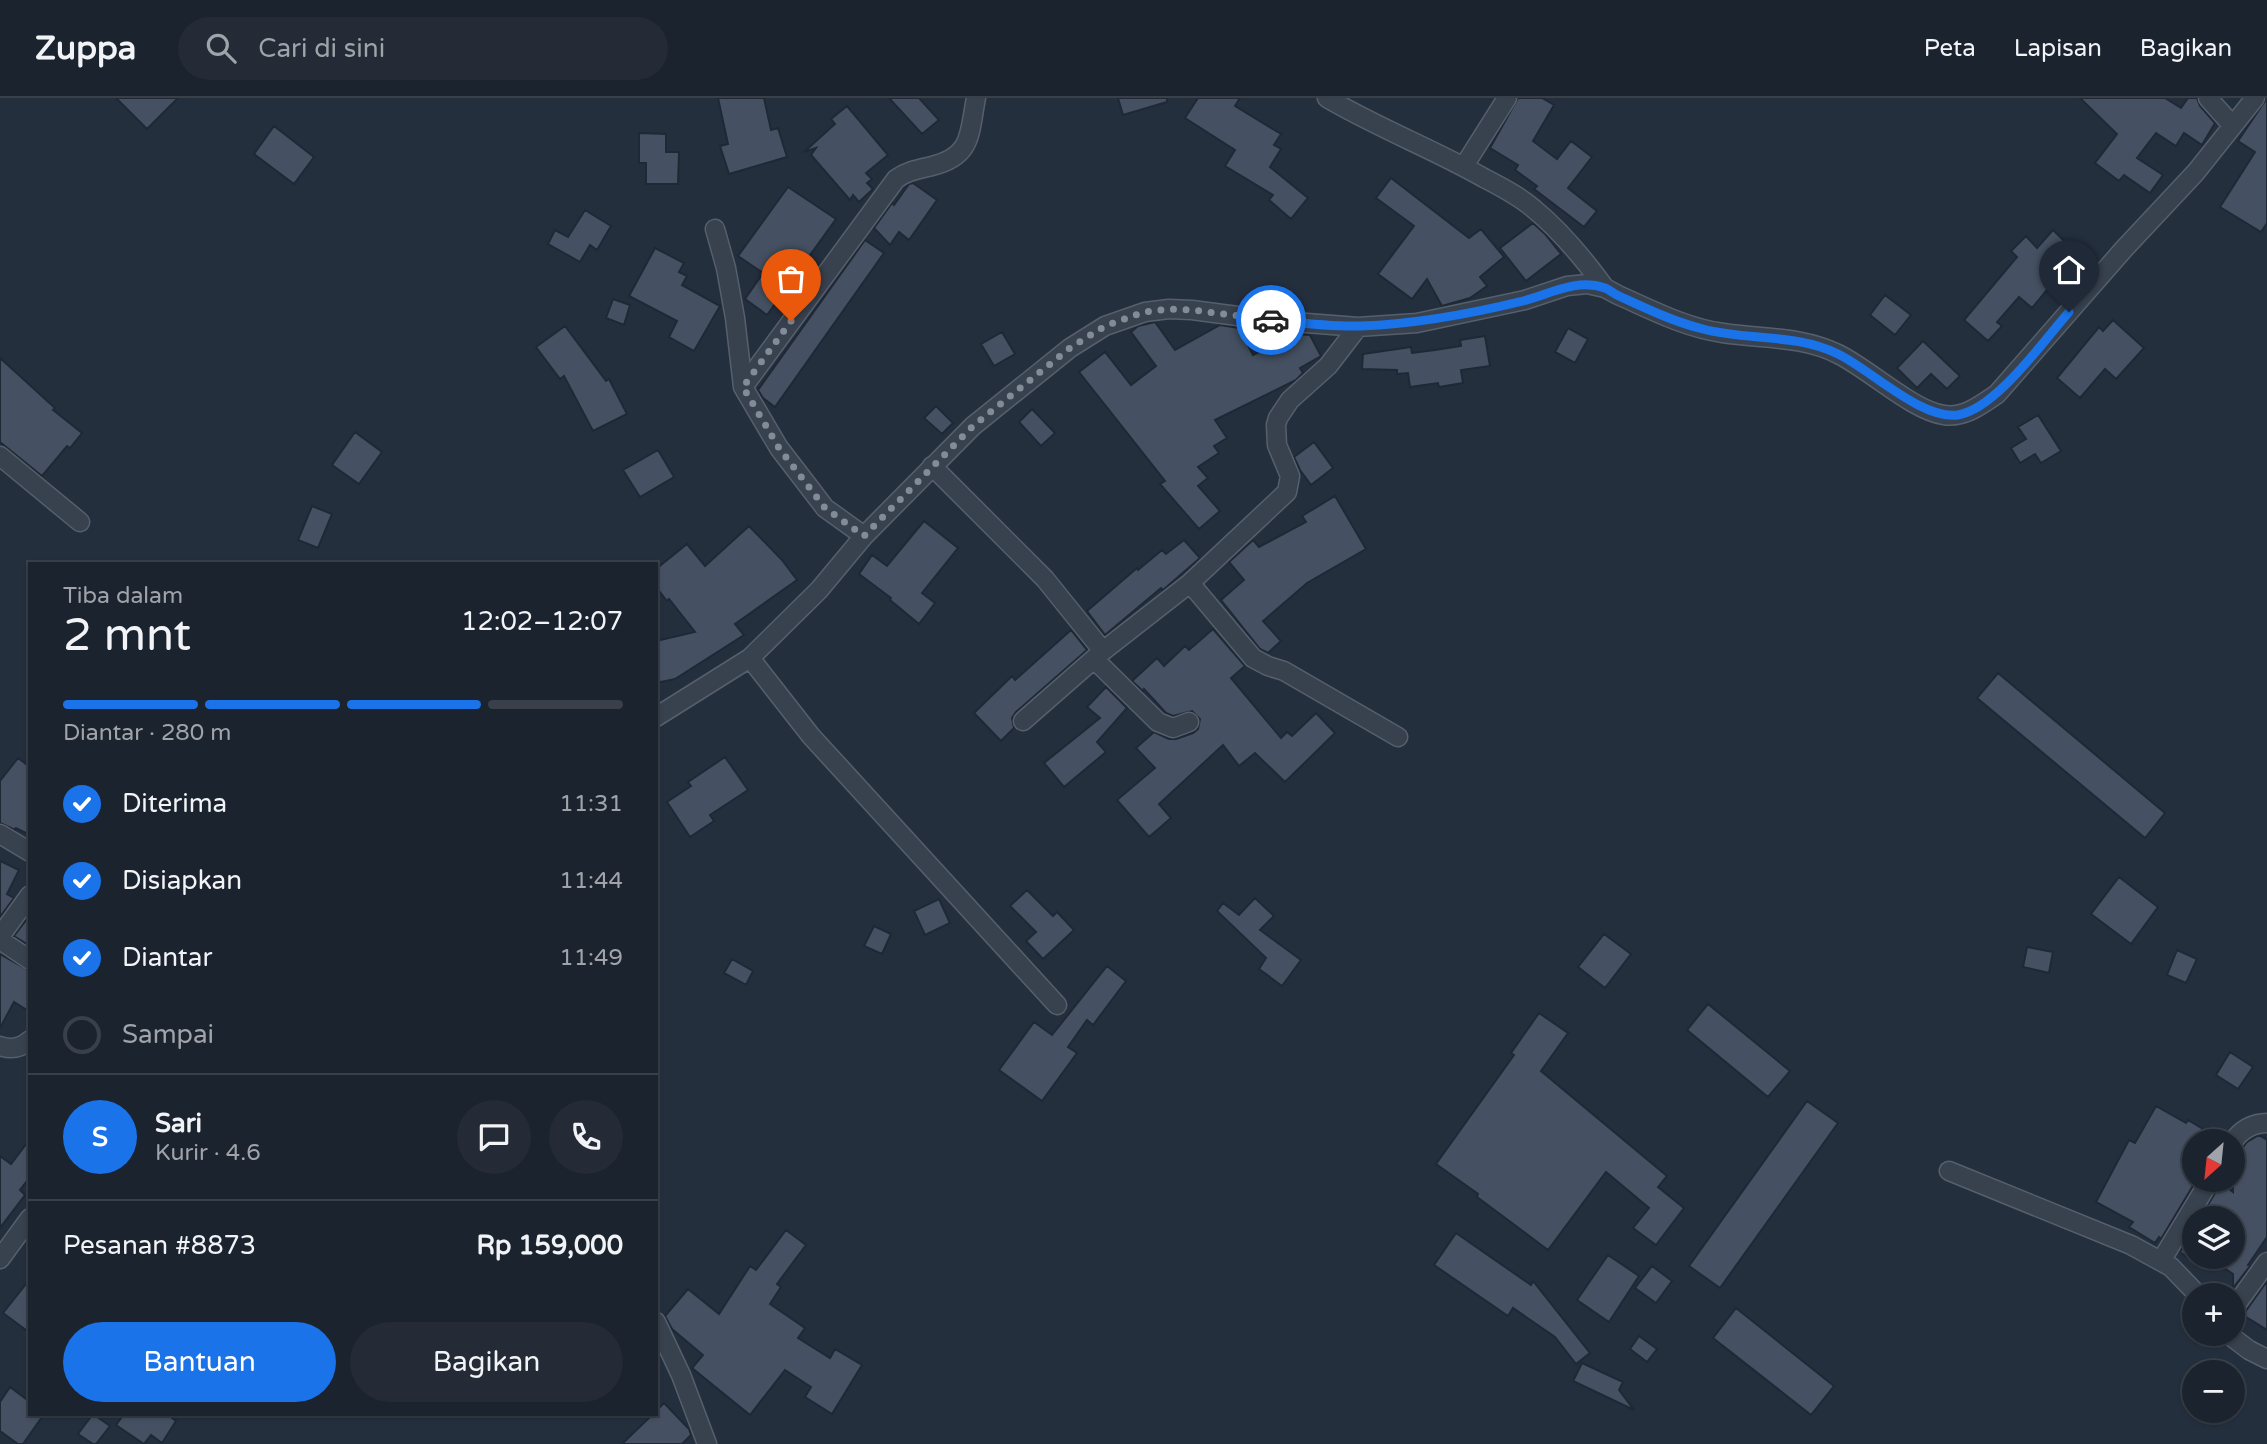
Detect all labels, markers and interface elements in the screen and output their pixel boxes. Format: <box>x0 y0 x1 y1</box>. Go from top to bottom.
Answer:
search box <box>178 17 668 80</box>
text: Zuppa <box>35 29 136 68</box>
icon: search <box>202 29 240 67</box>
text: Cari di sini <box>258 33 385 64</box>
text: Peta <box>1924 34 1976 63</box>
text: Lapisan <box>2014 34 2102 63</box>
text: Bagikan <box>2140 34 2232 63</box>
pin <box>2039 240 2099 312</box>
pin <box>761 249 821 321</box>
icon: home <box>2050 251 2088 289</box>
icon: bag <box>772 260 810 298</box>
courier <box>1236 285 1306 355</box>
icon: car <box>1252 301 1290 339</box>
text: Tiba dalam <box>63 582 183 610</box>
text: 12:02–12:07 <box>461 606 623 637</box>
text: 2 mnt <box>63 608 191 663</box>
text: Diantar · 280 m <box>63 719 231 747</box>
icon: check <box>63 785 101 823</box>
text: Diterima <box>122 788 227 819</box>
text: 11:31 <box>559 790 623 818</box>
icon: check <box>63 862 101 900</box>
text: Disiapkan <box>122 865 242 896</box>
text: 11:44 <box>559 867 623 895</box>
icon: check <box>63 939 101 977</box>
text: Diantar <box>122 942 212 973</box>
text: 11:49 <box>559 944 623 972</box>
text: Sampai <box>122 1019 214 1050</box>
button: chat <box>457 1100 531 1174</box>
button: phone <box>549 1100 623 1174</box>
text: Sari <box>155 1108 202 1139</box>
text: S <box>92 1122 108 1153</box>
north arrow <box>2182 1129 2245 1192</box>
map controls <box>2182 1129 2245 1423</box>
text: Kurir · 4.6 <box>155 1139 261 1167</box>
button: layers <box>2182 1206 2245 1269</box>
text: Pesanan #8873 <box>63 1230 256 1261</box>
text: Rp 159,000 <box>477 1230 623 1261</box>
button: + <box>2182 1283 2245 1346</box>
button: Bantuan <box>63 1322 336 1402</box>
button: Bagikan <box>350 1322 623 1402</box>
button: − <box>2182 1360 2245 1423</box>

